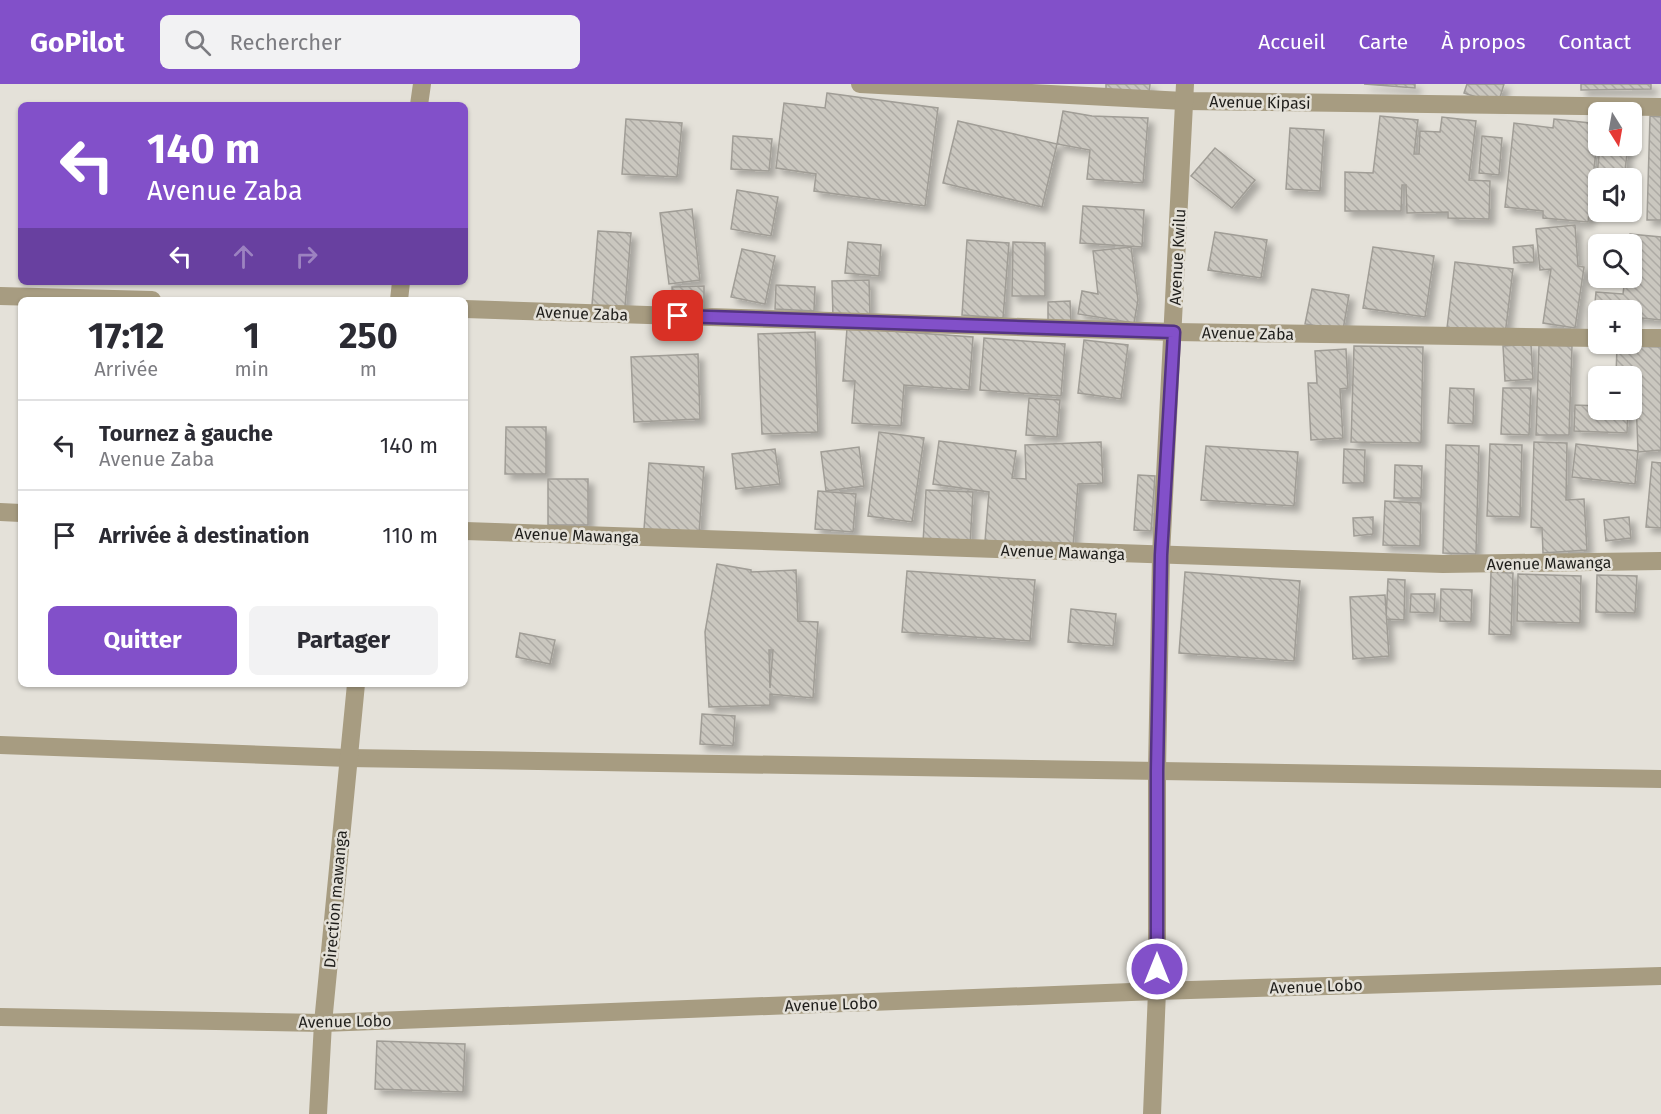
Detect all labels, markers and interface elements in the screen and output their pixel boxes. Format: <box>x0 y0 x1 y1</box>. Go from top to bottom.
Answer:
search box <box>160 15 580 69</box>
text: GoPilot <box>30 26 124 59</box>
icon: search <box>181 26 214 59</box>
text: Rechercher <box>229 29 342 56</box>
text: Accueil <box>1258 29 1325 55</box>
text: Carte <box>1358 29 1408 55</box>
text: À propos <box>1441 29 1526 55</box>
text: Contact <box>1559 29 1631 55</box>
street label: Avenue Kipasi <box>1209 92 1311 113</box>
north arrow <box>1588 102 1642 156</box>
map controls <box>1588 102 1642 420</box>
text: 140 m <box>147 124 260 174</box>
icon: left <box>48 126 126 204</box>
button: sound <box>1588 168 1642 222</box>
text: Avenue Zaba <box>147 175 303 207</box>
street label: Avenue Kwilu <box>1165 208 1190 306</box>
button: search <box>1588 234 1642 288</box>
icon: left <box>164 240 197 273</box>
icon: ahead <box>227 240 260 273</box>
icon: right <box>290 240 323 273</box>
pin <box>652 290 703 341</box>
icon: arrive <box>661 299 694 332</box>
button: + <box>1588 300 1642 354</box>
street label: Avenue Zaba <box>536 302 628 325</box>
text: 17:12 <box>88 314 164 358</box>
text: 1 <box>243 314 260 358</box>
text: 250 <box>339 314 398 358</box>
street label: Avenue Zaba <box>1202 323 1294 344</box>
text: Arrivée <box>94 357 158 381</box>
text: min <box>234 357 269 381</box>
text: m <box>360 357 377 381</box>
button: − <box>1588 366 1642 420</box>
text: Tournez à gauche <box>99 420 273 447</box>
icon: left <box>48 429 81 462</box>
text: 140 m <box>380 432 438 459</box>
text: Avenue Zaba <box>99 447 214 471</box>
icon: arrive <box>48 519 81 552</box>
text: Arrivée à destination <box>99 522 309 549</box>
text: 110 m <box>382 522 438 549</box>
street label: Avenue Mawanga <box>514 524 640 547</box>
street label: Avenue Mawanga <box>1000 541 1126 564</box>
street label: Avenue Mawanga <box>1487 553 1611 574</box>
button: Quitter <box>48 606 237 675</box>
button: Partager <box>249 606 438 675</box>
street label: Direction mawanga <box>320 829 351 969</box>
position arrow <box>1125 937 1189 1001</box>
street label: Avenue Lobo <box>1269 975 1363 998</box>
street label: Avenue Lobo <box>784 993 878 1016</box>
street label: Avenue Lobo <box>298 1011 392 1032</box>

